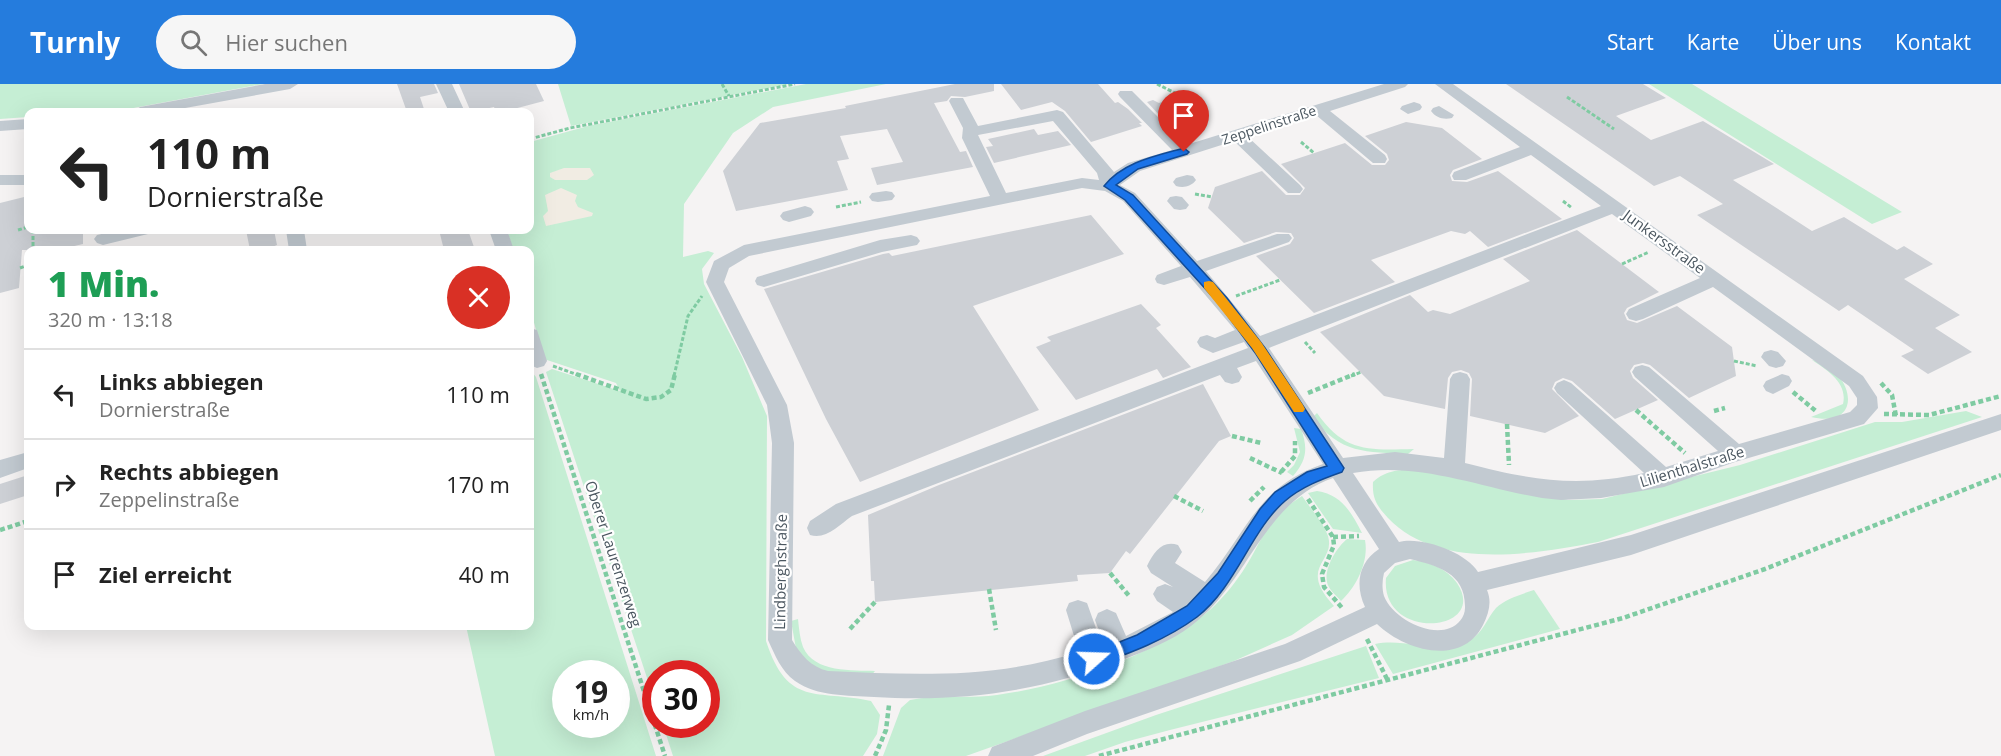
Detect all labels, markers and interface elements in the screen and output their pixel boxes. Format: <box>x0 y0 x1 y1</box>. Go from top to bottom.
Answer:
search box <box>156 15 576 69</box>
text: Turnly <box>30 23 120 61</box>
icon: search <box>177 26 210 59</box>
text: Hier suchen <box>225 27 348 57</box>
text: Start <box>1607 28 1654 56</box>
text: Karte <box>1687 28 1739 56</box>
text: Über uns <box>1772 28 1862 56</box>
text: Kontakt <box>1895 28 1971 56</box>
pin <box>1158 90 1209 152</box>
icon: arrive <box>1167 99 1200 132</box>
street label: Zeppelinstraße <box>1219 100 1319 149</box>
text: 110 m <box>147 124 271 181</box>
icon: left <box>48 132 126 210</box>
text: Dornierstraße <box>147 178 324 215</box>
street label: Junkersstraße <box>1618 203 1710 278</box>
text: 1 Min. <box>48 259 159 308</box>
button: close <box>447 266 510 329</box>
text: 320 m · 13:18 <box>48 306 173 333</box>
text: Links abbiegen <box>99 366 264 396</box>
icon: left <box>48 378 81 411</box>
text: 110 m <box>446 379 510 409</box>
text: Dornierstraße <box>99 396 230 423</box>
street label: Lilienthalstraße <box>1637 441 1746 491</box>
text: Rechts abbiegen <box>99 456 279 486</box>
icon: right <box>48 468 81 501</box>
text: 170 m <box>446 469 510 499</box>
street label: Oberer Laurenzerweg <box>581 478 647 629</box>
text: Zeppelinstraße <box>99 486 239 513</box>
street label: Lindberghstraße <box>769 514 791 630</box>
icon: arrive <box>48 558 81 591</box>
text: Ziel erreicht <box>99 559 232 589</box>
text: 40 m <box>459 559 510 589</box>
position arrow <box>1062 627 1126 691</box>
speed limit sign: 30 <box>642 660 720 738</box>
text: 19 <box>574 671 608 712</box>
text: km/h <box>573 704 609 724</box>

